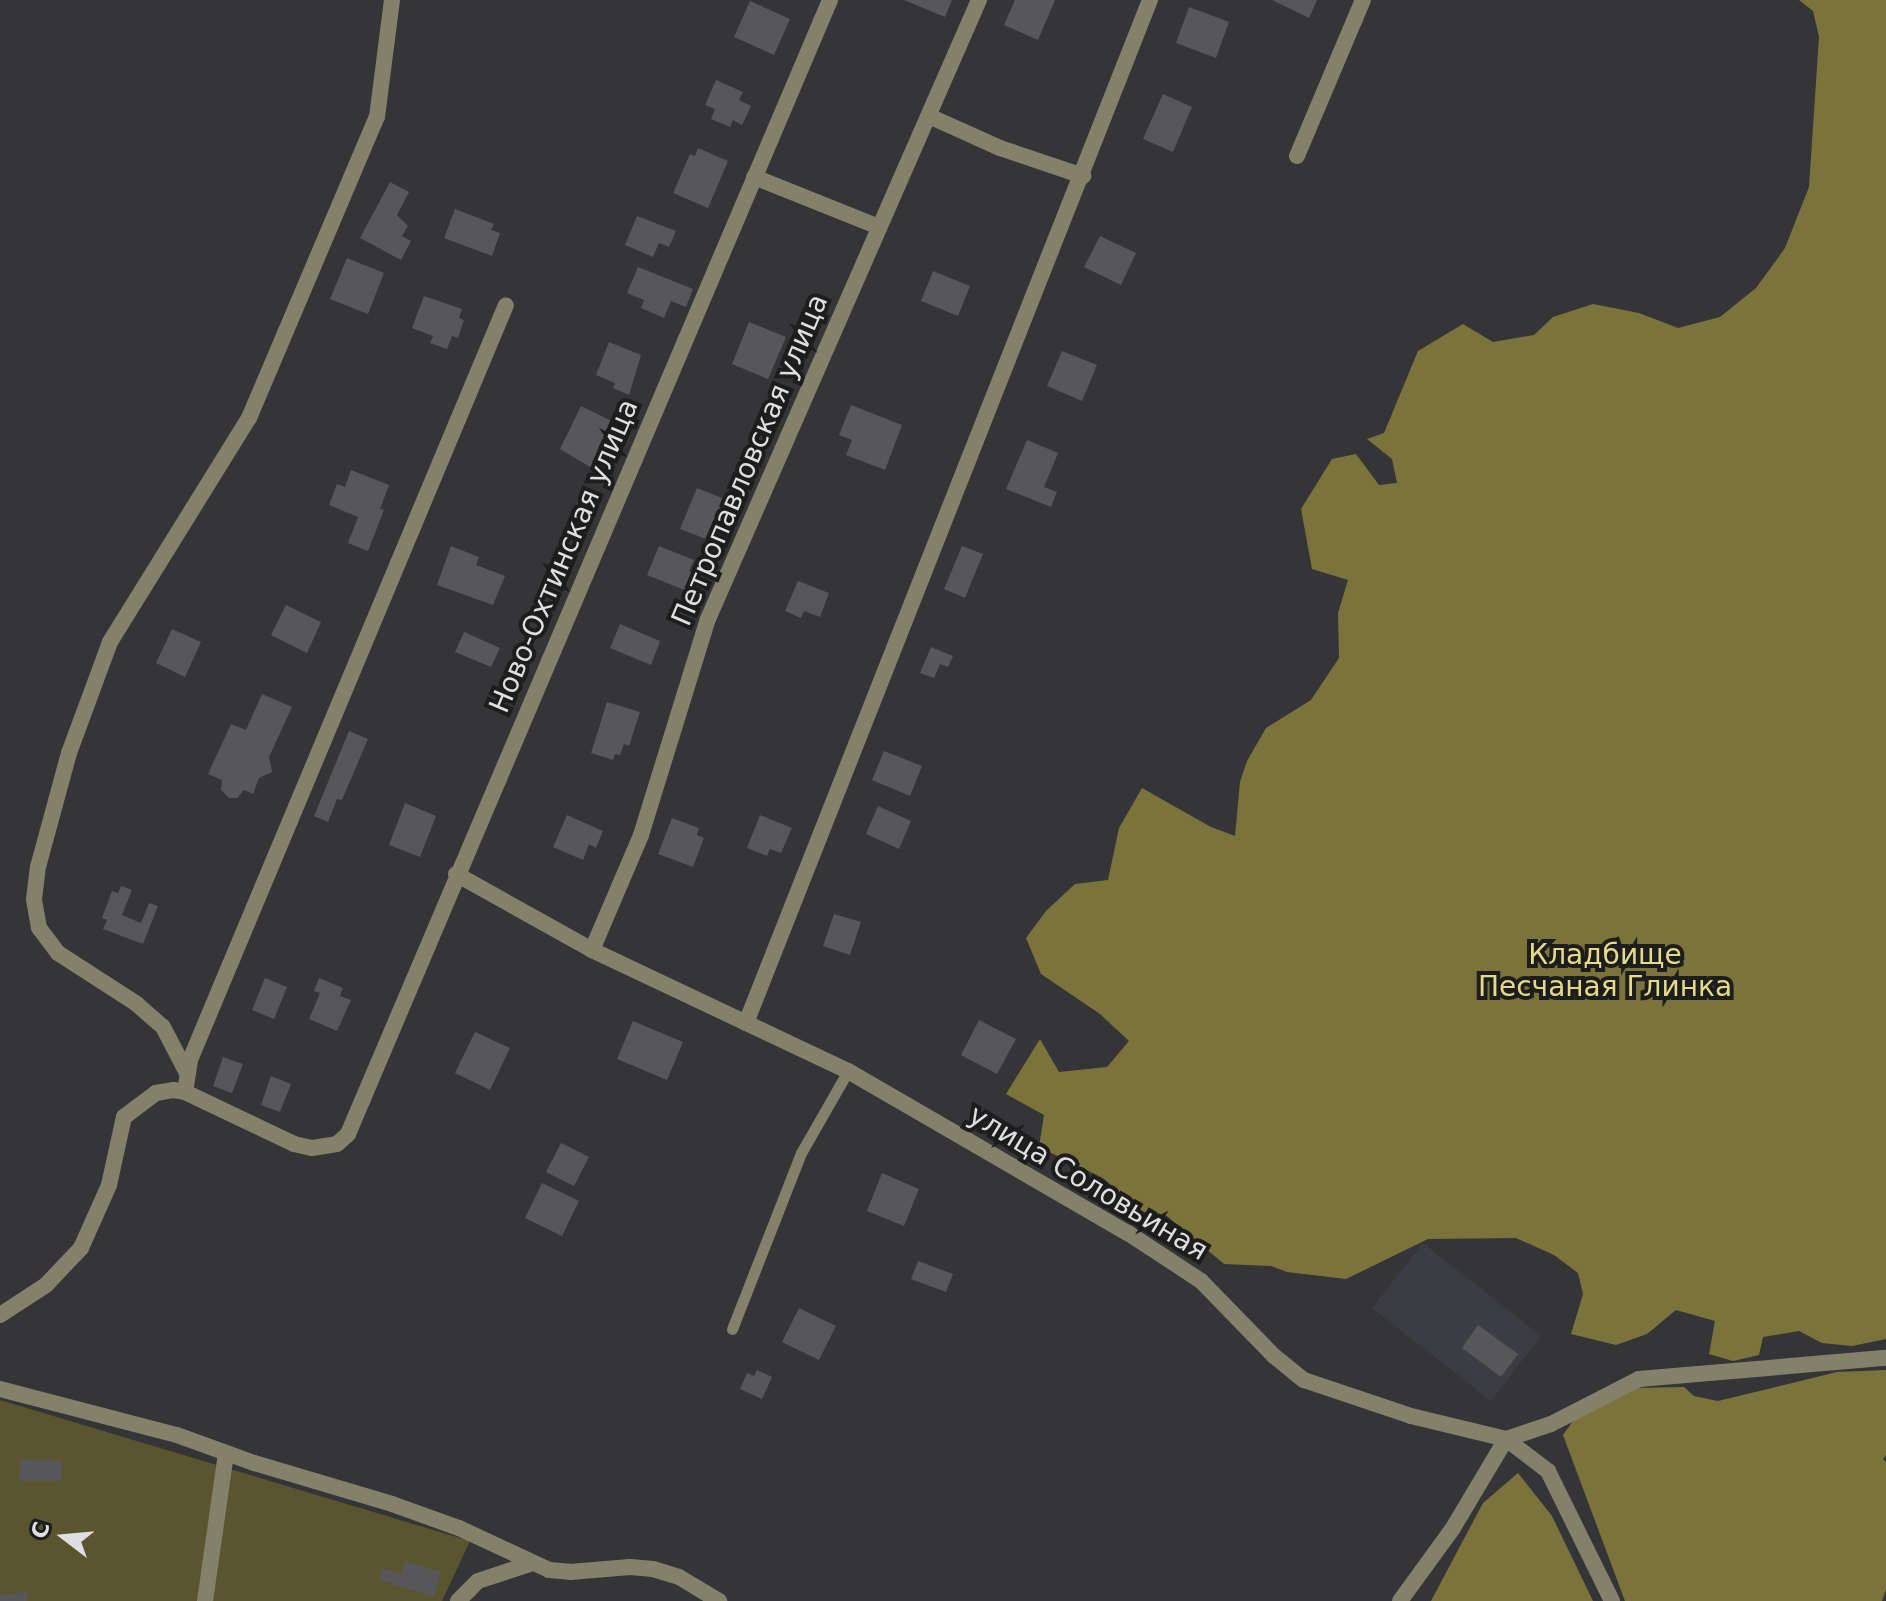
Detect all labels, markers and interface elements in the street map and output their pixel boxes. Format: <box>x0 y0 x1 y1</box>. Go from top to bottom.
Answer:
street label: Петропавловская улица <box>665 289 835 631</box>
street label: Ново-Охтинская улица <box>483 394 645 718</box>
park label: Кладбище Песчаная Глинка <box>1478 938 1732 1004</box>
street label: улица Соловьиная <box>962 1098 1214 1268</box>
north arrow <box>24 1497 104 1577</box>
text: С <box>26 1519 55 1541</box>

